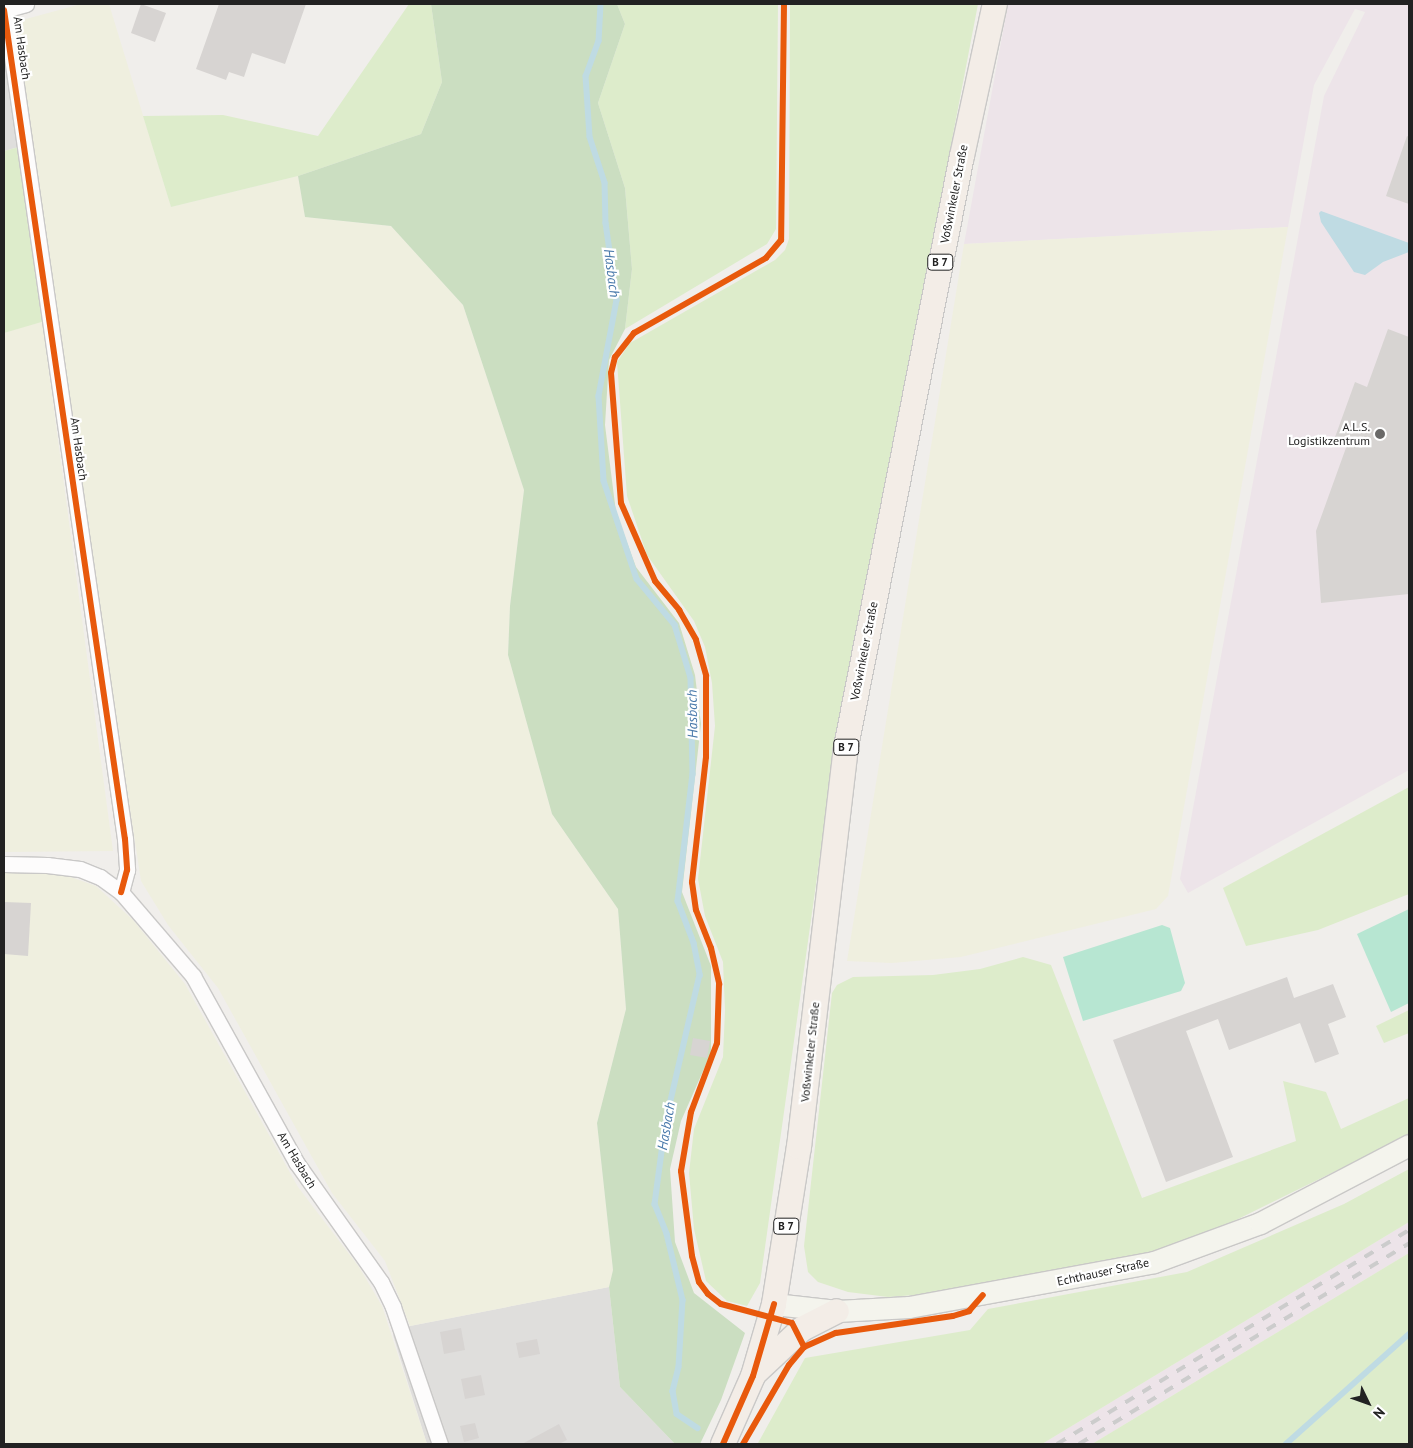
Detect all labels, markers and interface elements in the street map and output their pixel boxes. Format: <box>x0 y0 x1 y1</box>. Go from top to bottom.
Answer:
street label: Am Hasbach <box>10 16 34 80</box>
street label: Voßwinkeler Straße <box>937 143 971 245</box>
water label: Hasbach <box>601 248 623 298</box>
road number: B 7 <box>926 253 954 270</box>
street label: Am Hasbach <box>67 417 91 481</box>
place label: A.L.S. Logistikzentrum <box>1288 420 1370 448</box>
marker: A.L.S. Logistikzentrum <box>1374 428 1386 440</box>
street label: Voßwinkeler Straße <box>847 600 881 702</box>
water label: Hasbach <box>683 689 701 739</box>
road number: B 7 <box>832 739 860 756</box>
street label: Voßwinkeler Straße <box>798 1001 822 1103</box>
water label: Hasbach <box>653 1101 679 1151</box>
street label: Am Hasbach <box>274 1129 320 1191</box>
road number: B 7 <box>772 1218 800 1234</box>
street label: Echthauser Straße <box>1056 1255 1150 1289</box>
north arrow <box>1343 1378 1393 1428</box>
text: N <box>1369 1404 1389 1422</box>

